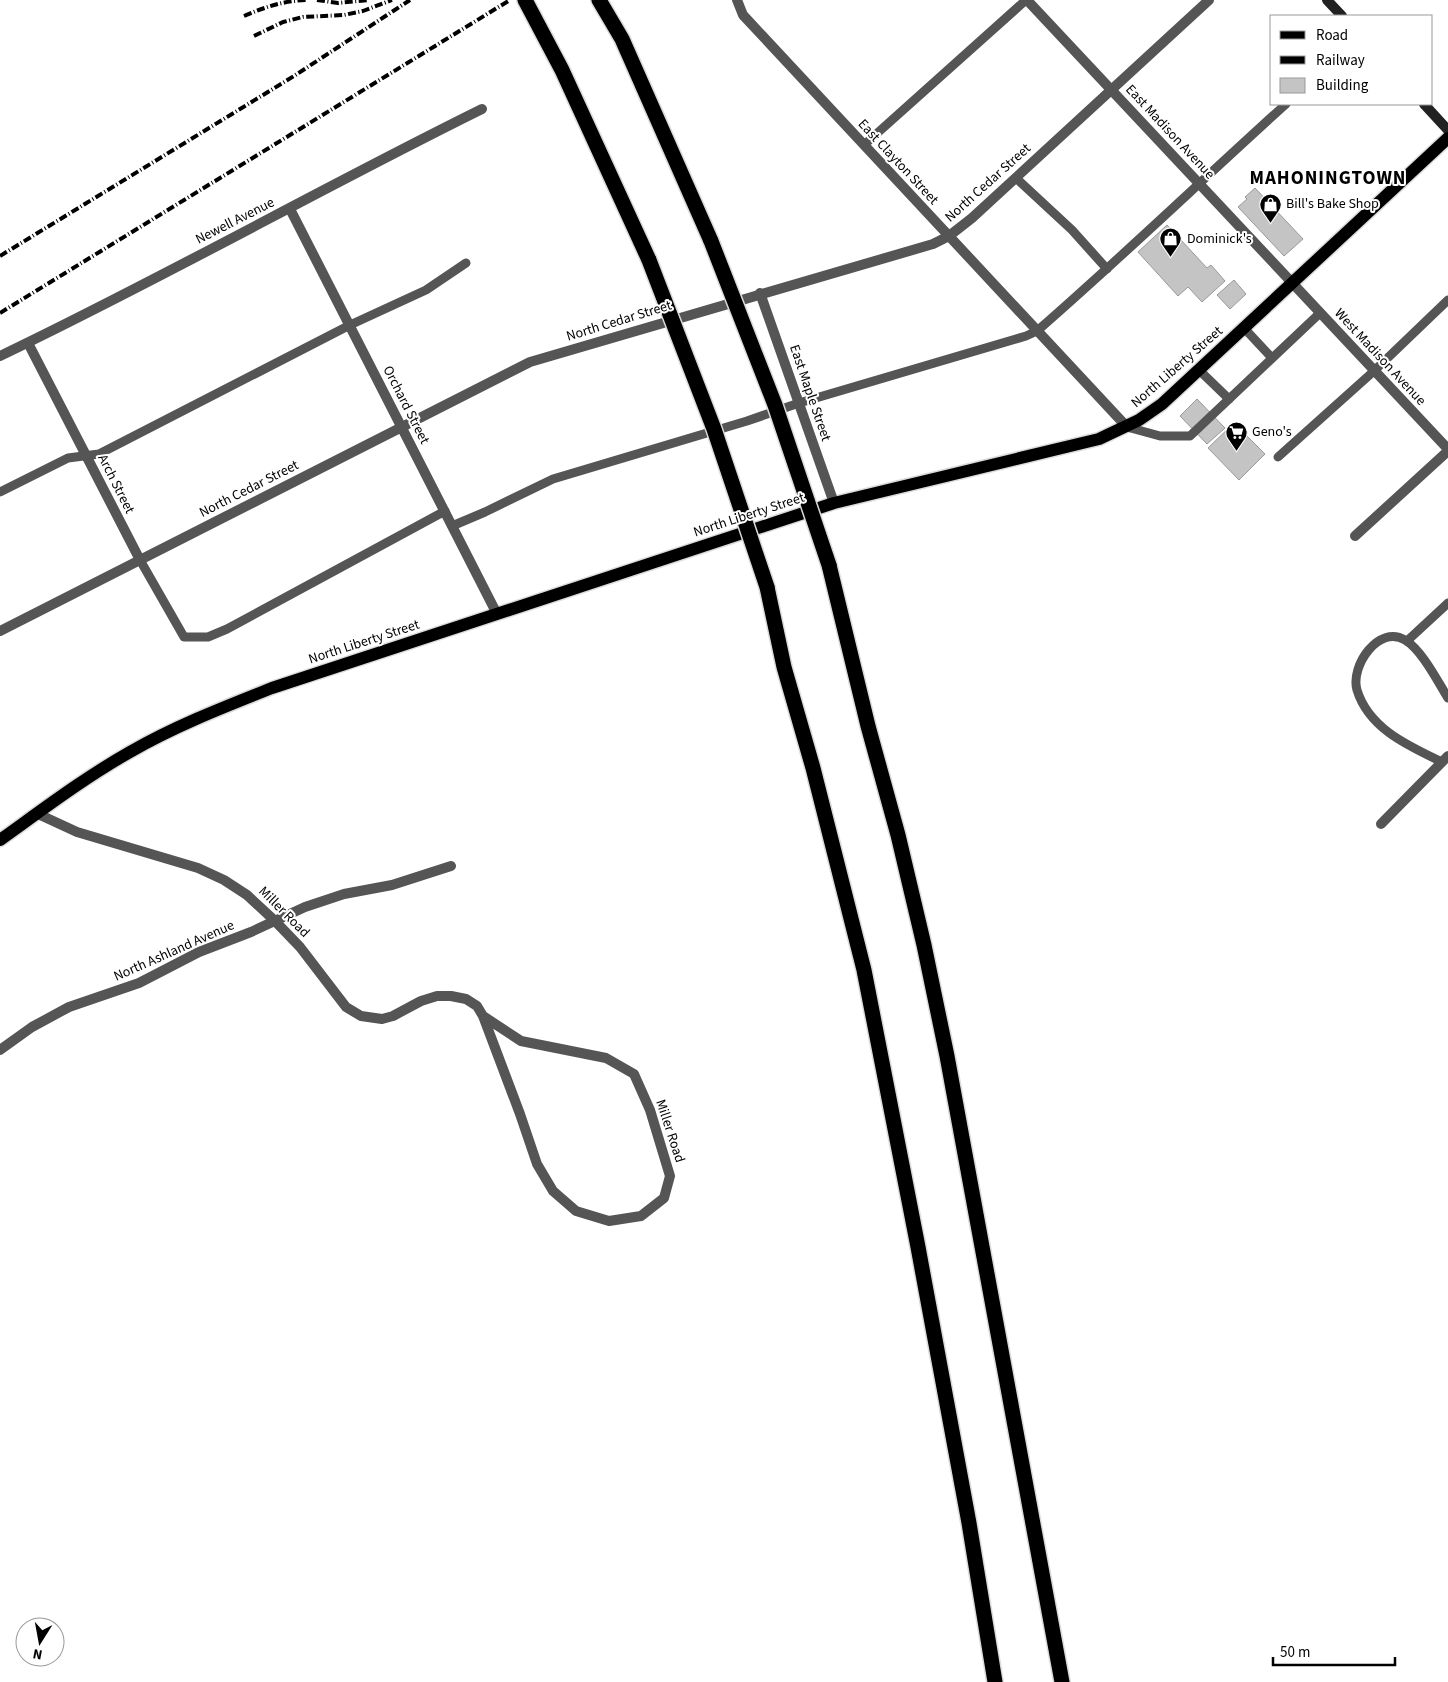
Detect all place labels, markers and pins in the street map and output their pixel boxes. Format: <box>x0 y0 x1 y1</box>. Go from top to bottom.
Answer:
shop icon: Bill's Bake Shop <box>1258 192 1282 223</box>
place label: Bill's Bake Shop <box>1286 194 1379 214</box>
shop icon: Dominick's <box>1159 227 1183 258</box>
place label: Dominick's <box>1187 229 1252 249</box>
supermarket icon: Geno's <box>1224 420 1248 451</box>
place label: Geno's <box>1252 422 1292 442</box>

